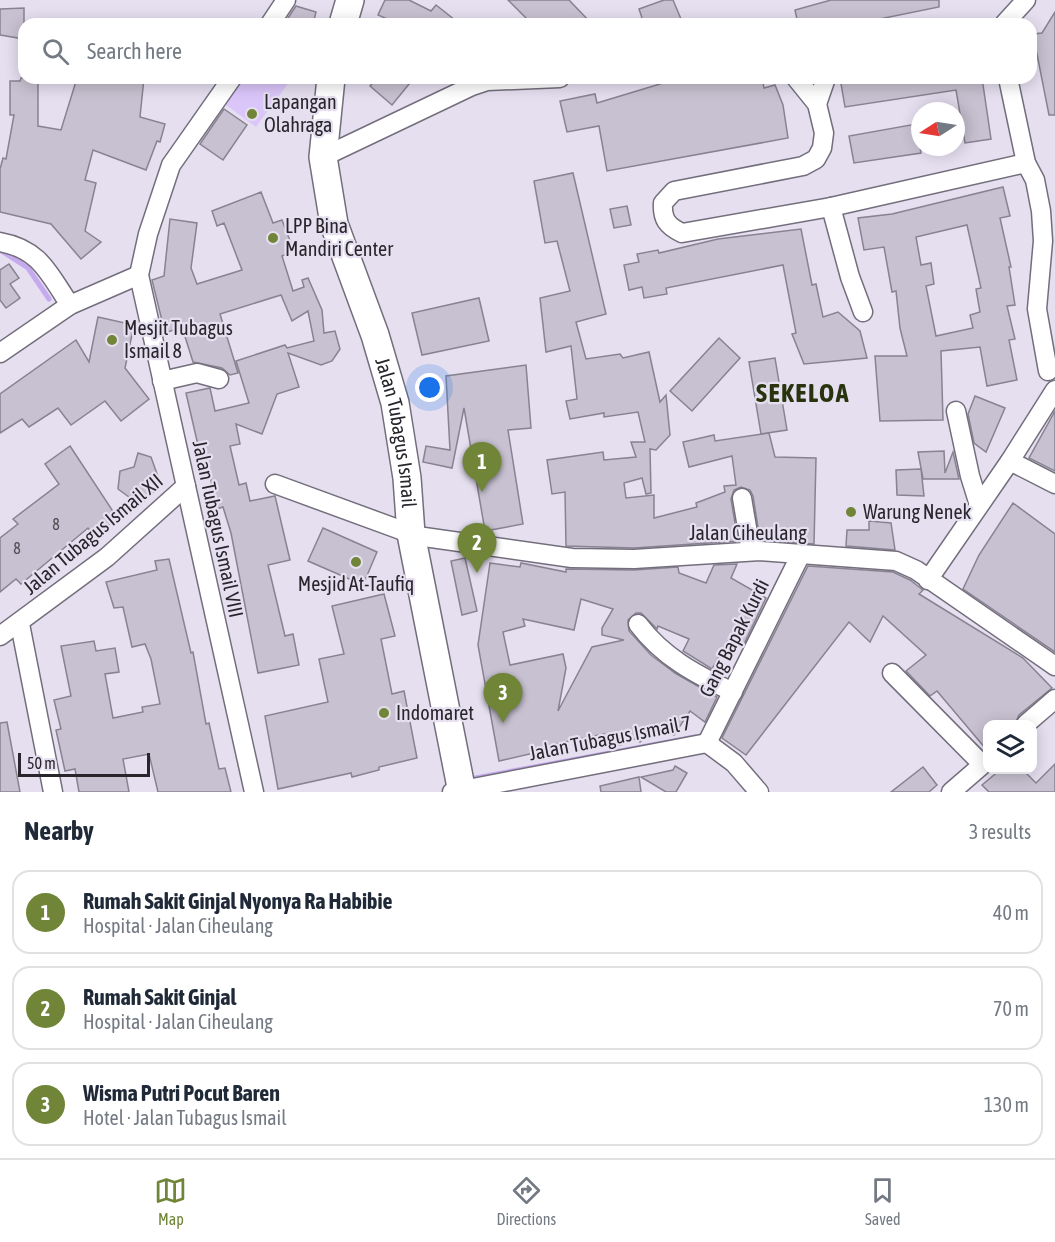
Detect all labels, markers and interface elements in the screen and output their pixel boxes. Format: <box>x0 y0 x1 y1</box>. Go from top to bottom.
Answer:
search box <box>18 18 1037 84</box>
icon: search <box>39 35 72 68</box>
text: Search here <box>87 38 182 64</box>
place label: Lapangan Olahraga <box>264 90 337 136</box>
north arrow <box>911 102 965 156</box>
marker: Lapangan Olahraga <box>245 107 259 121</box>
place label: LPP Bina Mandiri Center <box>285 214 394 260</box>
marker: LPP Bina Mandiri Center <box>266 231 280 245</box>
place label: Mesjit Tubagus Ismail 8 <box>124 316 233 362</box>
marker: Mesjit Tubagus Ismail 8 <box>105 333 119 347</box>
street label: Jalan Tubagus Ismail <box>371 355 421 509</box>
your location <box>415 373 444 402</box>
district label: SEKELOA <box>756 378 850 408</box>
street label: Jalan Tubagus Ismail VIII <box>188 438 249 620</box>
pin: 1 <box>462 442 502 492</box>
street label: Jalan Tubagus Ismail XII <box>18 469 167 599</box>
place label: Warung Nenek <box>863 500 971 523</box>
marker: Warung Nenek <box>844 505 858 519</box>
house number: 8 <box>52 515 60 533</box>
street label: Jalan Ciheulang <box>689 521 807 544</box>
pin: 2 <box>458 524 496 573</box>
house number: 8 <box>13 539 21 557</box>
marker: Mesjid At-Taufiq <box>349 555 363 569</box>
place label: Mesjid At-Taufiq <box>298 572 414 595</box>
street label: Gang Bapak Kurdi <box>694 575 773 701</box>
pin: 3 <box>484 674 522 723</box>
place label: Indomaret <box>396 701 474 724</box>
marker: Indomaret <box>377 706 391 720</box>
street label: Jalan Tubagus Ismail 7 <box>527 710 693 765</box>
map controls <box>983 720 1037 774</box>
button: layers <box>983 720 1037 774</box>
scale bar <box>18 750 150 778</box>
text: 50 m <box>27 754 56 772</box>
text: Nearby <box>24 816 94 846</box>
text: 3 results <box>969 820 1031 843</box>
text: Rumah Sakit Ginjal Nyonya Ra Habibie <box>83 888 393 914</box>
text: 1 <box>41 901 50 924</box>
text: 40 m <box>993 901 1029 924</box>
text: Hospital · Jalan Ciheulang <box>83 914 273 937</box>
text: Rumah Sakit Ginjal <box>83 984 236 1010</box>
text: 2 <box>41 997 50 1020</box>
text: 70 m <box>993 997 1029 1020</box>
text: Hospital · Jalan Ciheulang <box>83 1010 273 1033</box>
text: Wisma Putri Pocut Baren <box>83 1080 280 1106</box>
text: 3 <box>41 1093 50 1116</box>
text: 130 m <box>984 1093 1029 1116</box>
text: Hotel · Jalan Tubagus Ismail <box>83 1106 287 1129</box>
tab: Map <box>154 1174 187 1228</box>
tab: Directions <box>496 1174 556 1228</box>
tab: Saved <box>865 1174 900 1228</box>

